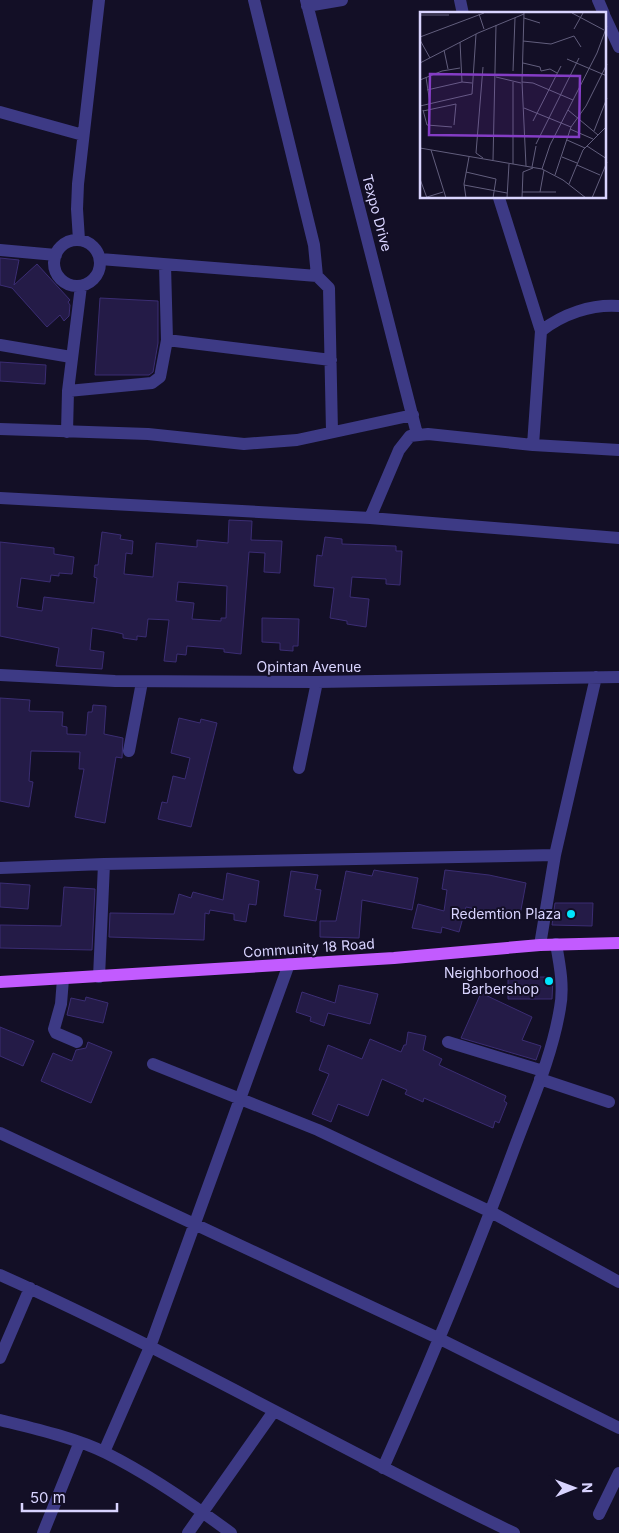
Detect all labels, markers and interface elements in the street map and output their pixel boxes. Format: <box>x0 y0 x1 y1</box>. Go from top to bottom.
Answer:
inset map <box>420 12 606 199</box>
street label: Texpo Drive <box>359 172 396 253</box>
street label: Opintan Avenue <box>257 658 361 675</box>
place label: Redemtion Plaza <box>451 905 561 922</box>
marker: Redemtion Plaza <box>565 908 577 920</box>
street label: Community 18 Road <box>243 934 375 961</box>
place label: Neighborhood Barbershop <box>444 964 539 997</box>
marker: Neighborhood Barbershop <box>543 975 555 987</box>
north arrow <box>549 1463 599 1513</box>
scale bar <box>22 1480 118 1512</box>
text: N <box>579 1482 596 1493</box>
text: 50 m <box>30 1488 66 1507</box>

